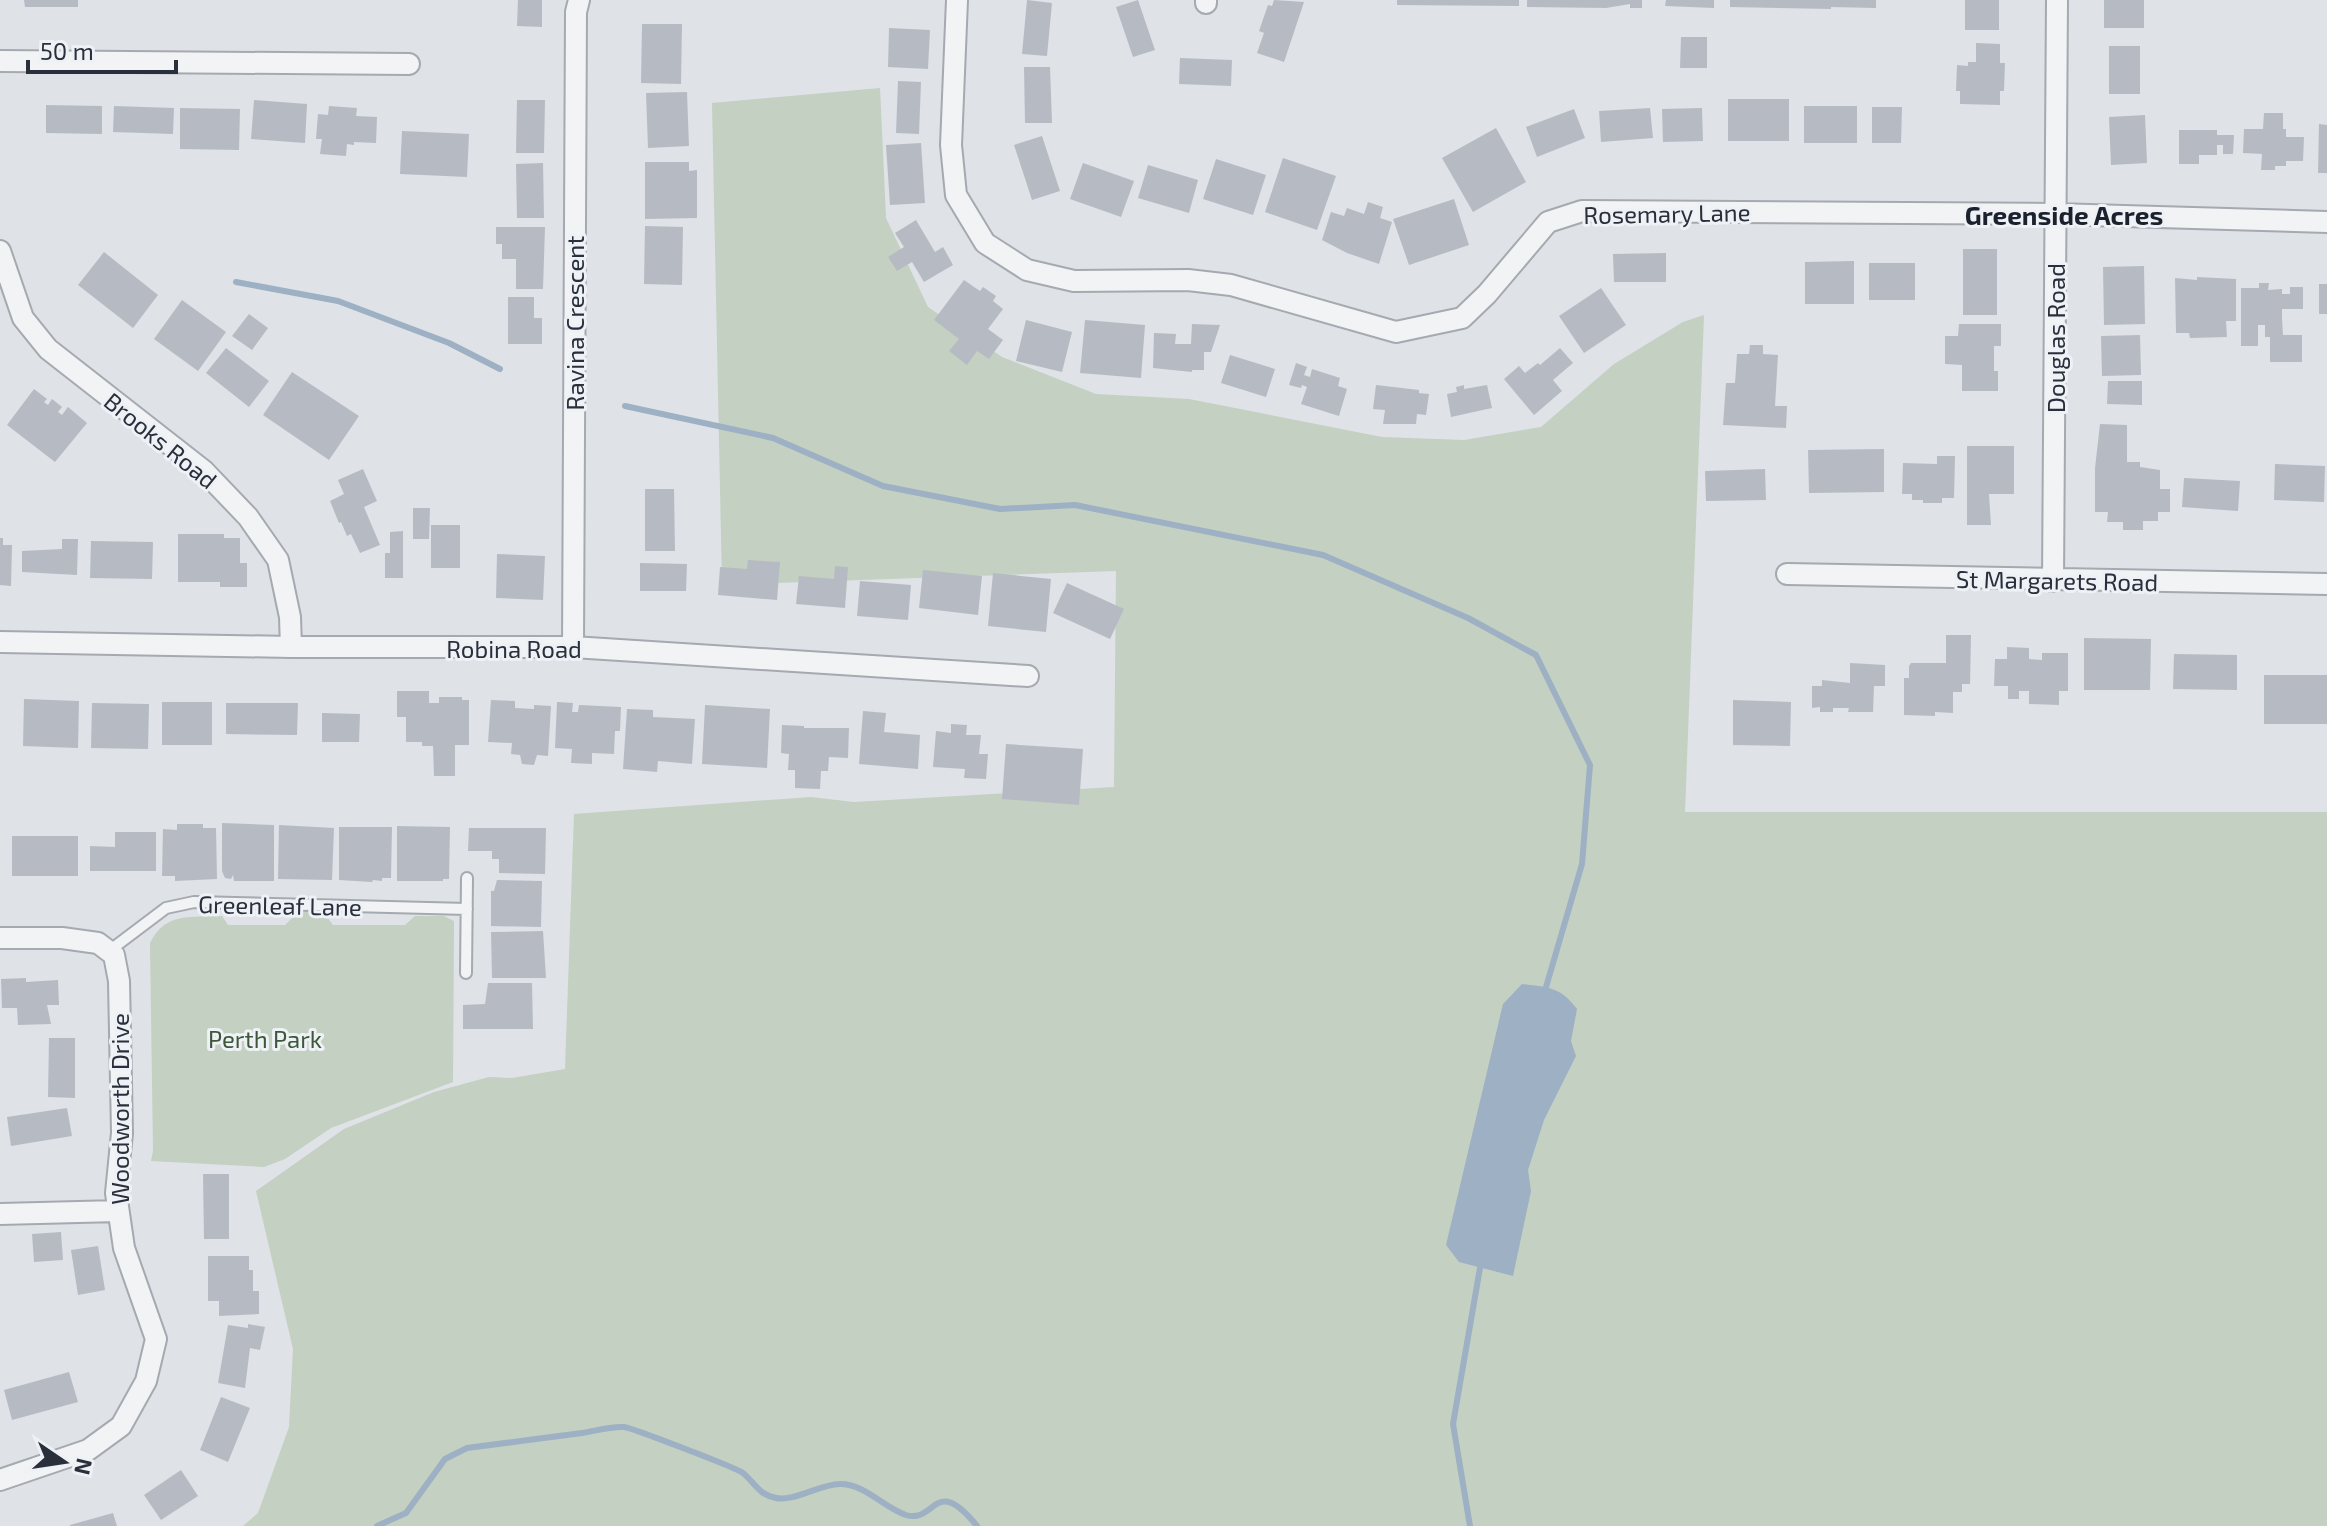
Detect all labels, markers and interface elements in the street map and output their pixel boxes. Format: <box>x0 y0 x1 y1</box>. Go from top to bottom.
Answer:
scale bar <box>28 24 176 74</box>
text: 50 m <box>40 36 94 65</box>
street label: Rosemary Lane <box>1583 197 1751 229</box>
district label: Greenside Acres <box>1965 199 2163 230</box>
street label: Ravina Crescent <box>560 236 589 410</box>
street label: Douglas Road <box>2041 263 2070 413</box>
street label: Brooks Road <box>99 386 223 494</box>
street label: St Margarets Road <box>1956 564 2158 596</box>
street label: Robina Road <box>446 634 582 663</box>
street label: Greenleaf Lane <box>198 889 362 921</box>
street label: Woodworth Drive <box>105 1013 134 1205</box>
park label: Perth Park <box>208 1024 322 1053</box>
north arrow <box>24 1422 104 1502</box>
text: N <box>70 1456 99 1477</box>

